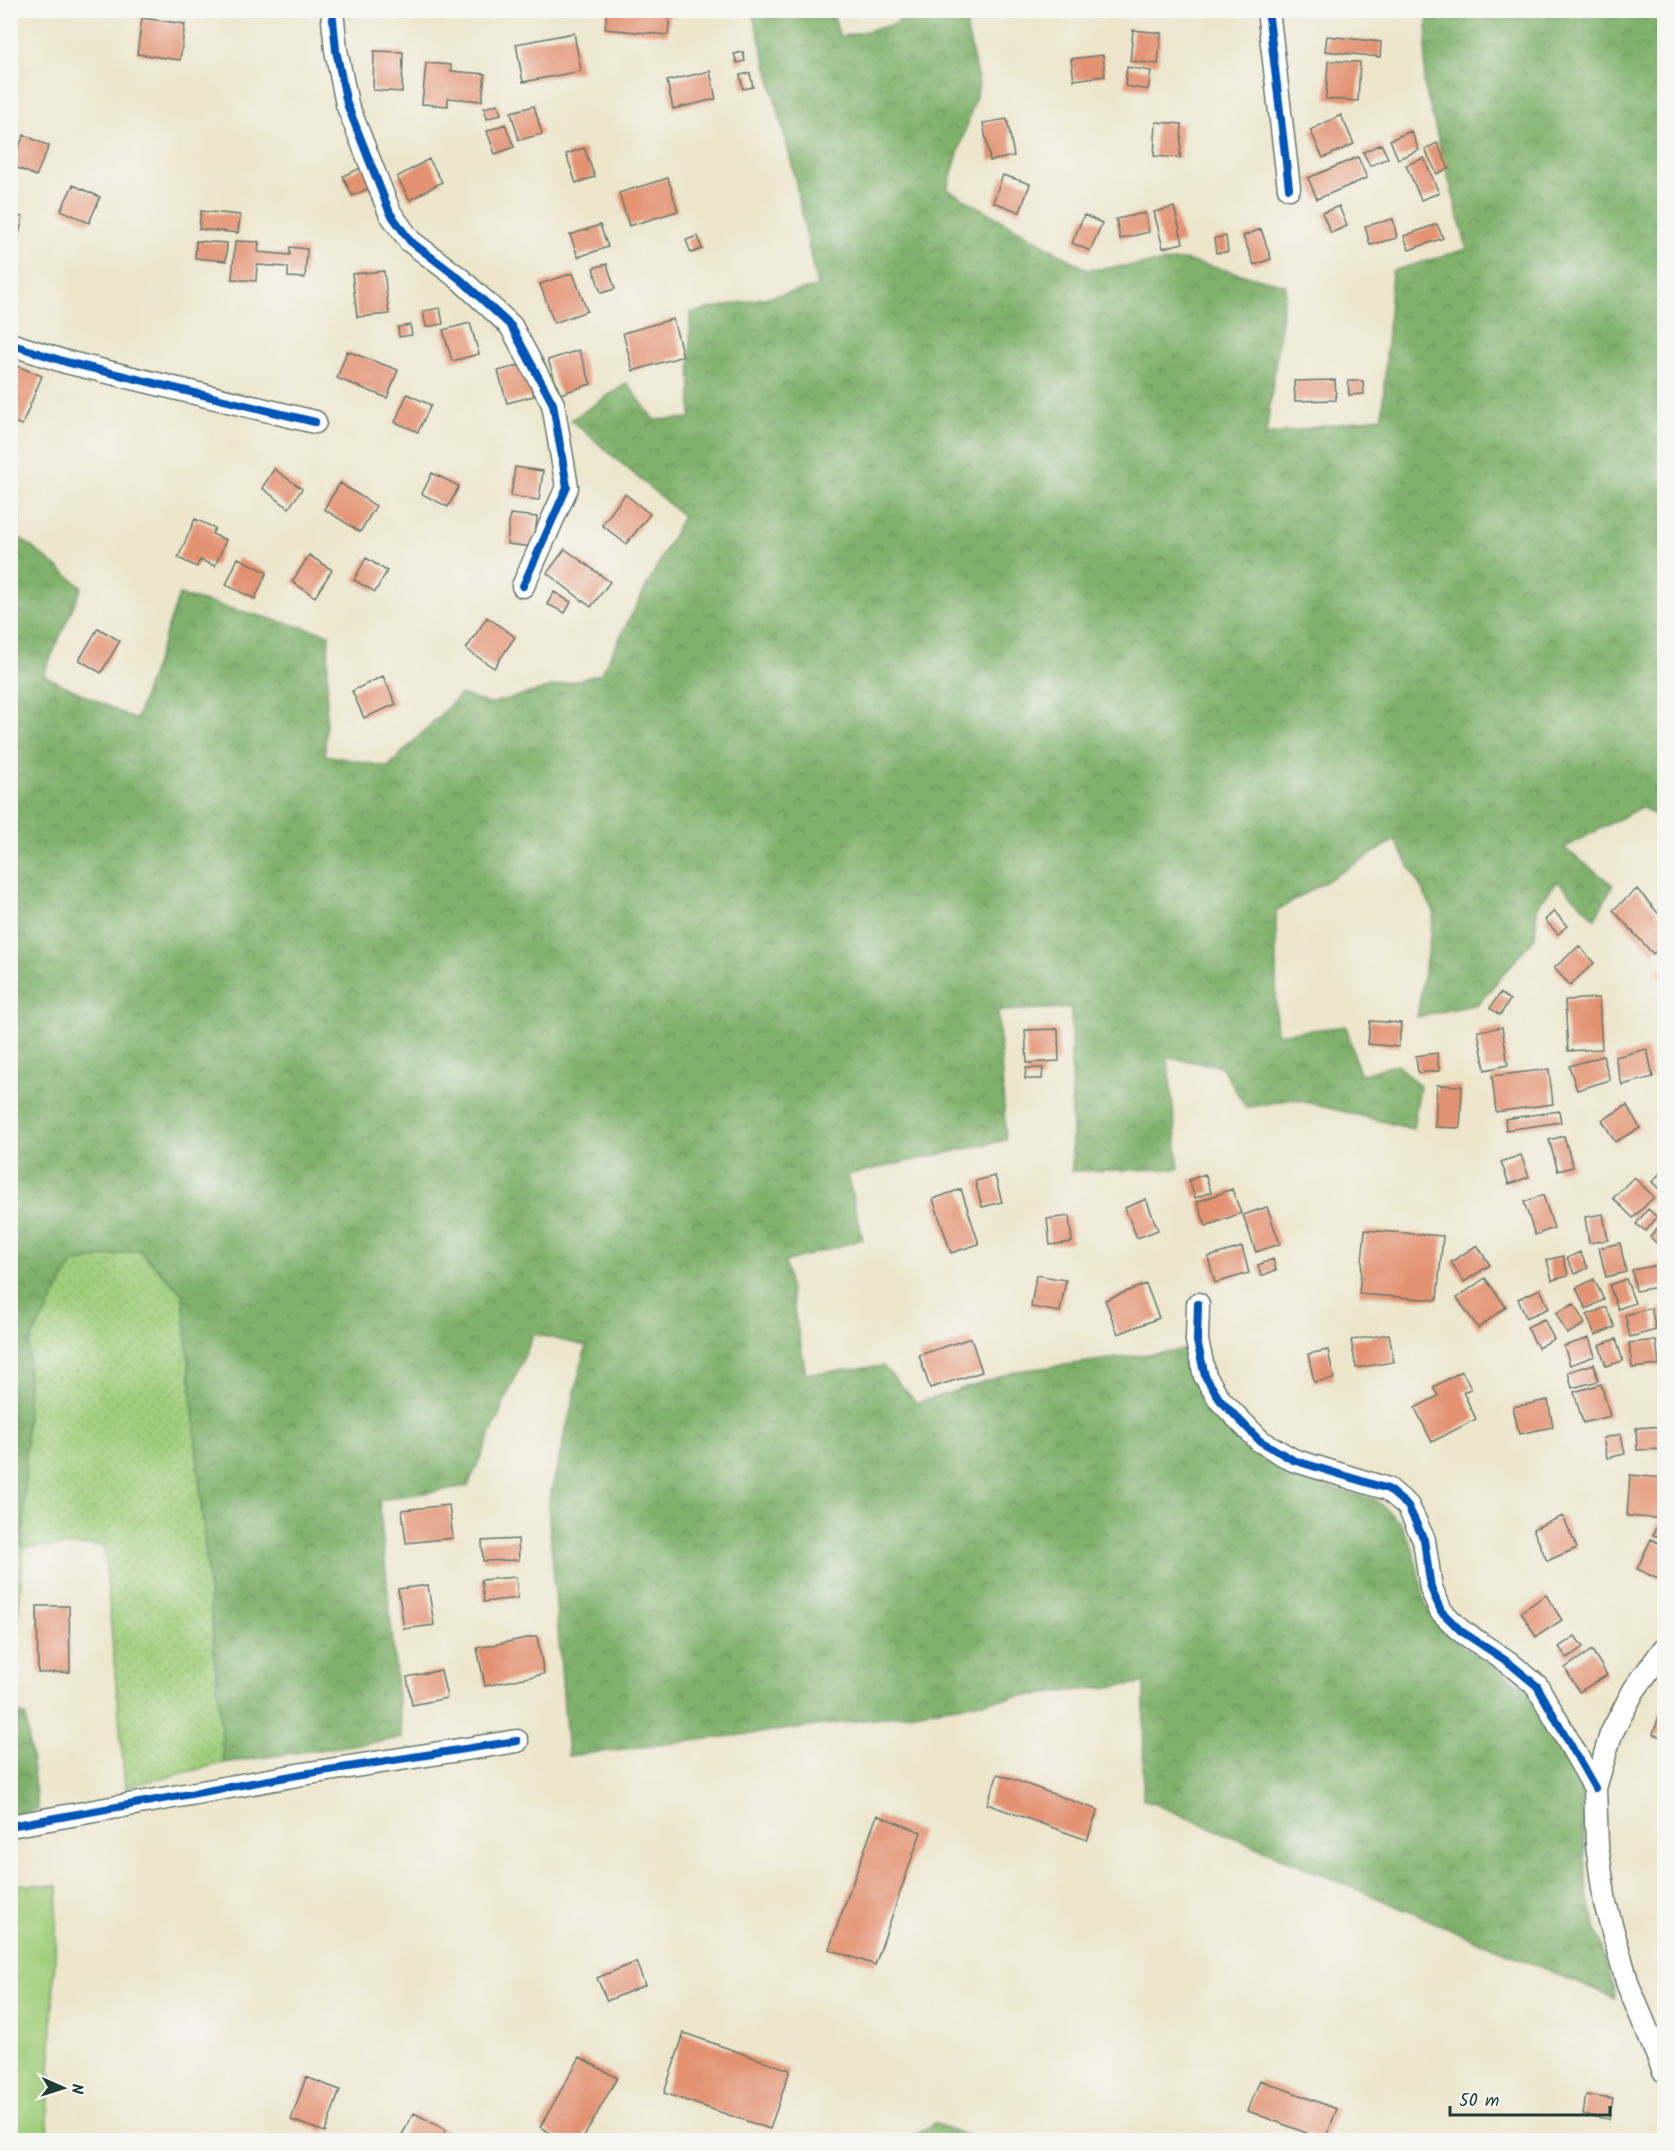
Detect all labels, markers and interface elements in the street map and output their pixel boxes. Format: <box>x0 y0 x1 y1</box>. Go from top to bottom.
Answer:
north arrow <box>33 2058 93 2118</box>
scale bar <box>1450 2079 1610 2117</box>
text: N <box>64 2083 89 2094</box>
text: 50 m <box>1459 2087 1499 2116</box>

